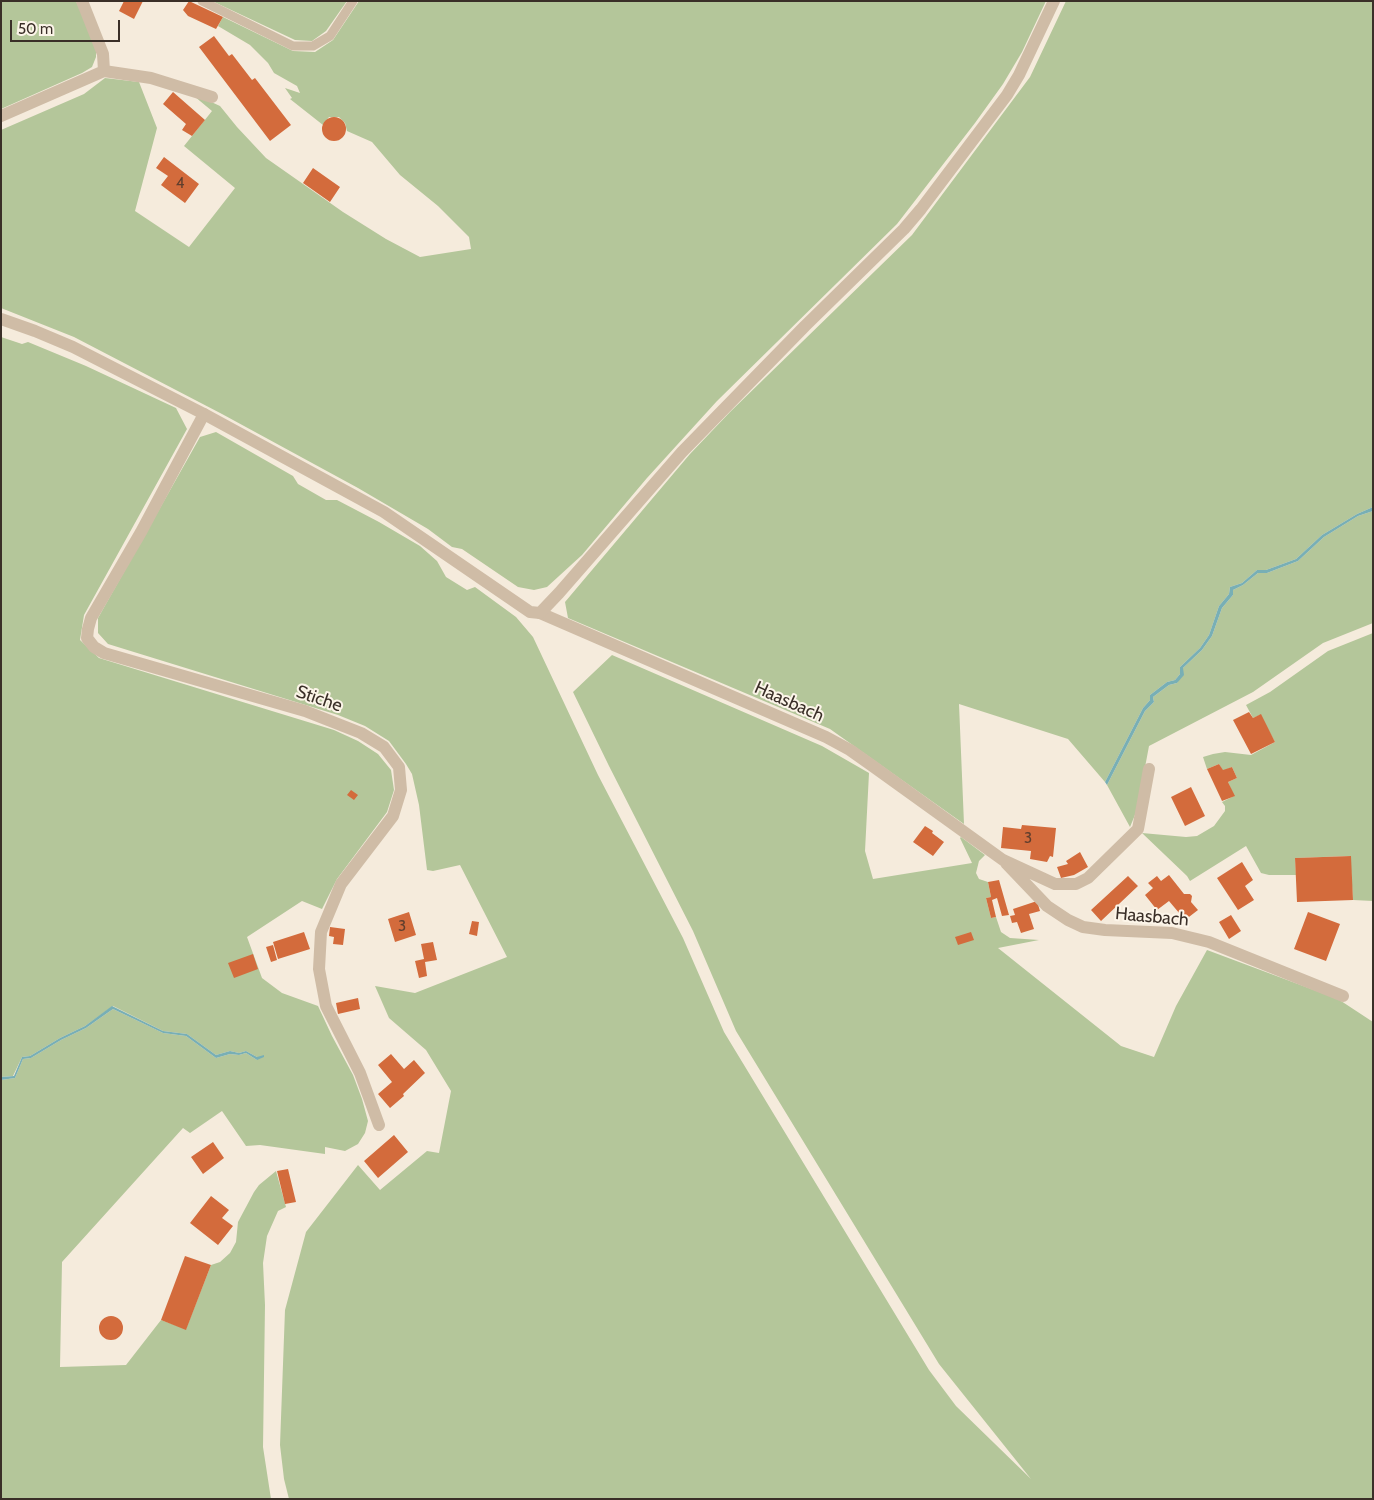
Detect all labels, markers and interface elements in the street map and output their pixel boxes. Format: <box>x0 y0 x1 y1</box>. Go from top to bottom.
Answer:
scale bar <box>12 10 122 42</box>
text: 50 m <box>18 20 53 38</box>
house number: 4 <box>176 175 184 193</box>
street label: Haasbach <box>751 677 827 727</box>
street label: Stiche <box>293 681 345 717</box>
house number: 3 <box>1024 830 1032 848</box>
street label: Haasbach <box>1114 903 1190 931</box>
house number: 3 <box>398 918 406 936</box>

